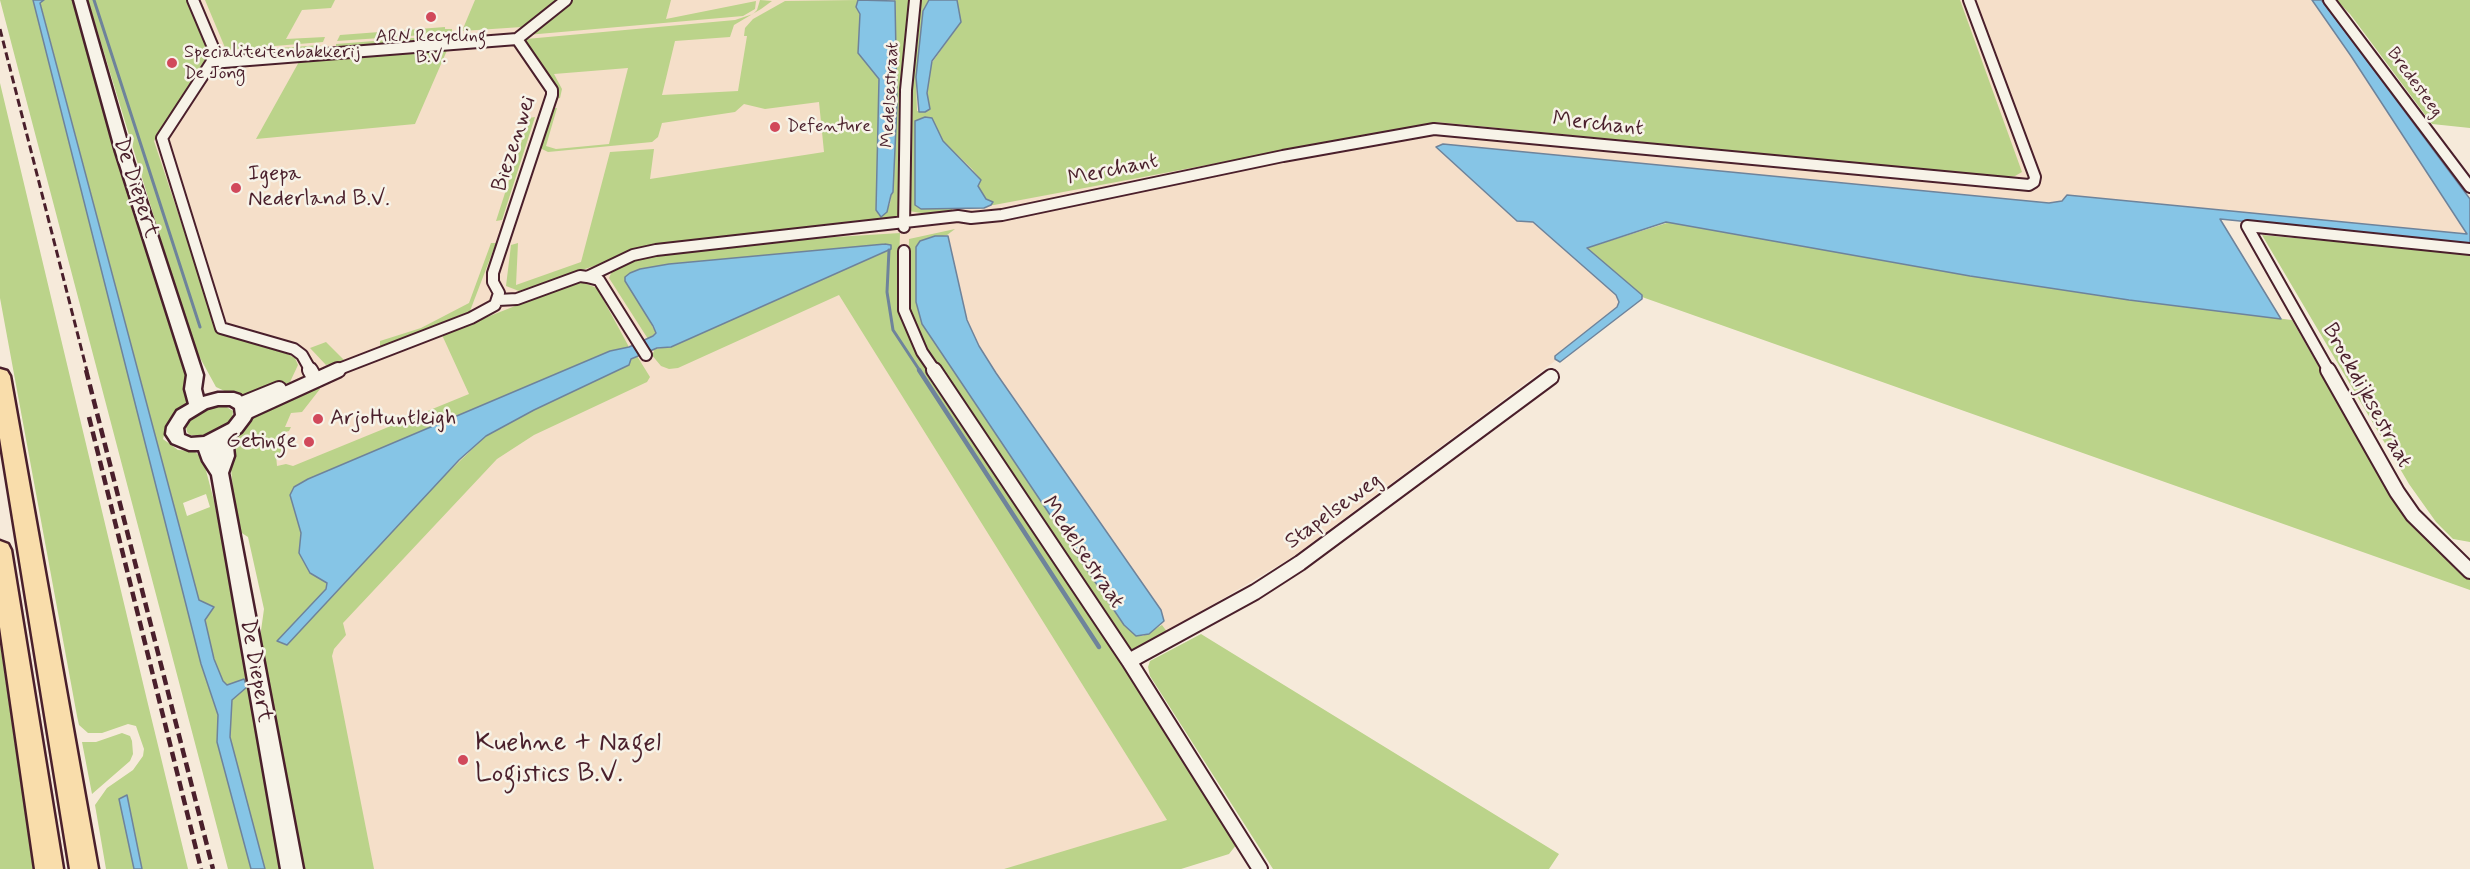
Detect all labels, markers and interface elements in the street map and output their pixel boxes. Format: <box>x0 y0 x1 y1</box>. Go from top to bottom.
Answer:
marker: ARN Recycling B.V. <box>424 10 438 24</box>
place label: ARN Recycling B.V. <box>376 26 486 68</box>
place label: Specialiteitenbakkerij De Jong <box>184 42 360 84</box>
street label: Medelsestraat <box>877 42 905 148</box>
street label: Bredesteeg <box>2381 44 2447 122</box>
marker: Specialiteitenbakkerij De Jong <box>165 56 179 70</box>
street label: Biezenwei <box>487 93 543 195</box>
street label: Merchant <box>1551 107 1645 143</box>
place label: Defenture <box>787 116 871 138</box>
marker: Defenture <box>768 120 782 134</box>
street label: De Diepert <box>106 134 164 242</box>
street label: Merchant <box>1066 149 1160 193</box>
place label: Igepa Nederland B.V. <box>248 162 390 214</box>
marker: Igepa Nederland B.V. <box>229 181 243 195</box>
street label: Broekdijksestraat <box>2315 319 2417 473</box>
place label: ArjoHuntleigh <box>330 406 456 432</box>
marker: ArjoHuntleigh <box>311 412 325 426</box>
place label: Getinge <box>226 429 297 455</box>
marker: Getinge <box>302 435 316 449</box>
street label: Stapelseweg <box>1280 468 1388 556</box>
street label: Medelsestraat <box>1035 492 1129 614</box>
street label: De Diepert <box>233 617 277 725</box>
place label: Kuehne + Nagel Logistics B.V. <box>475 728 661 791</box>
marker: Kuehne + Nagel Logistics B.V. <box>456 753 470 767</box>

